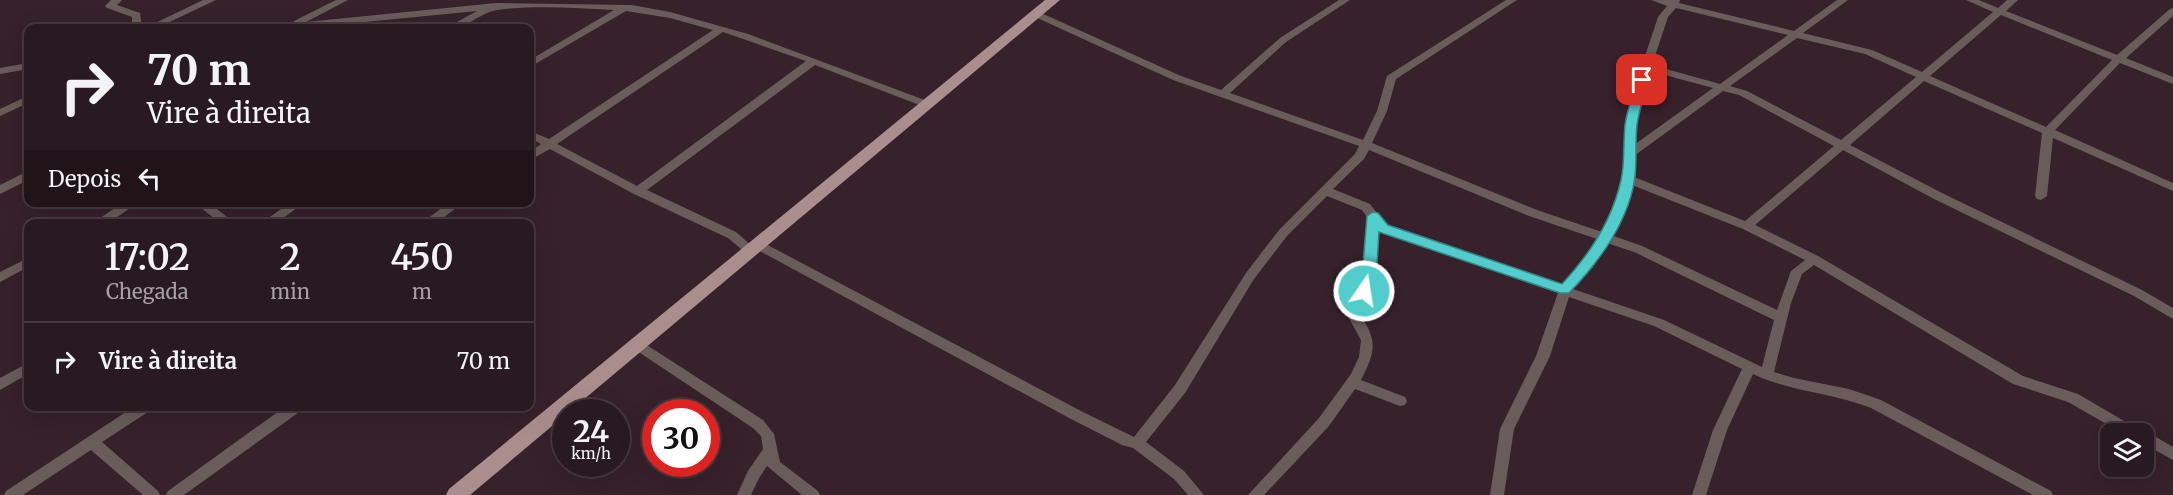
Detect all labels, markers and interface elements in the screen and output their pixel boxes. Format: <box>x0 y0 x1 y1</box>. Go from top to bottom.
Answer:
text: 70 m <box>147 44 251 96</box>
icon: right <box>48 48 126 126</box>
pin <box>1616 54 1667 105</box>
icon: arrive <box>1625 63 1658 96</box>
text: Vire à direita <box>147 96 311 130</box>
icon: left <box>133 162 166 195</box>
text: Depois <box>48 165 121 193</box>
text: 17:02 <box>104 235 190 280</box>
text: 2 <box>279 235 301 280</box>
text: 450 <box>390 235 454 280</box>
position arrow <box>1332 259 1396 323</box>
text: Chegada <box>106 279 188 304</box>
text: min <box>270 279 310 304</box>
text: m <box>412 279 432 304</box>
icon: right <box>48 345 81 378</box>
text: Vire à direita <box>99 347 237 375</box>
text: 70 m <box>457 347 510 375</box>
speed limit sign: 30 <box>642 399 720 477</box>
text: 24 <box>573 412 609 450</box>
map controls <box>2100 423 2154 477</box>
button: layers <box>2100 423 2154 477</box>
text: km/h <box>571 444 611 463</box>

